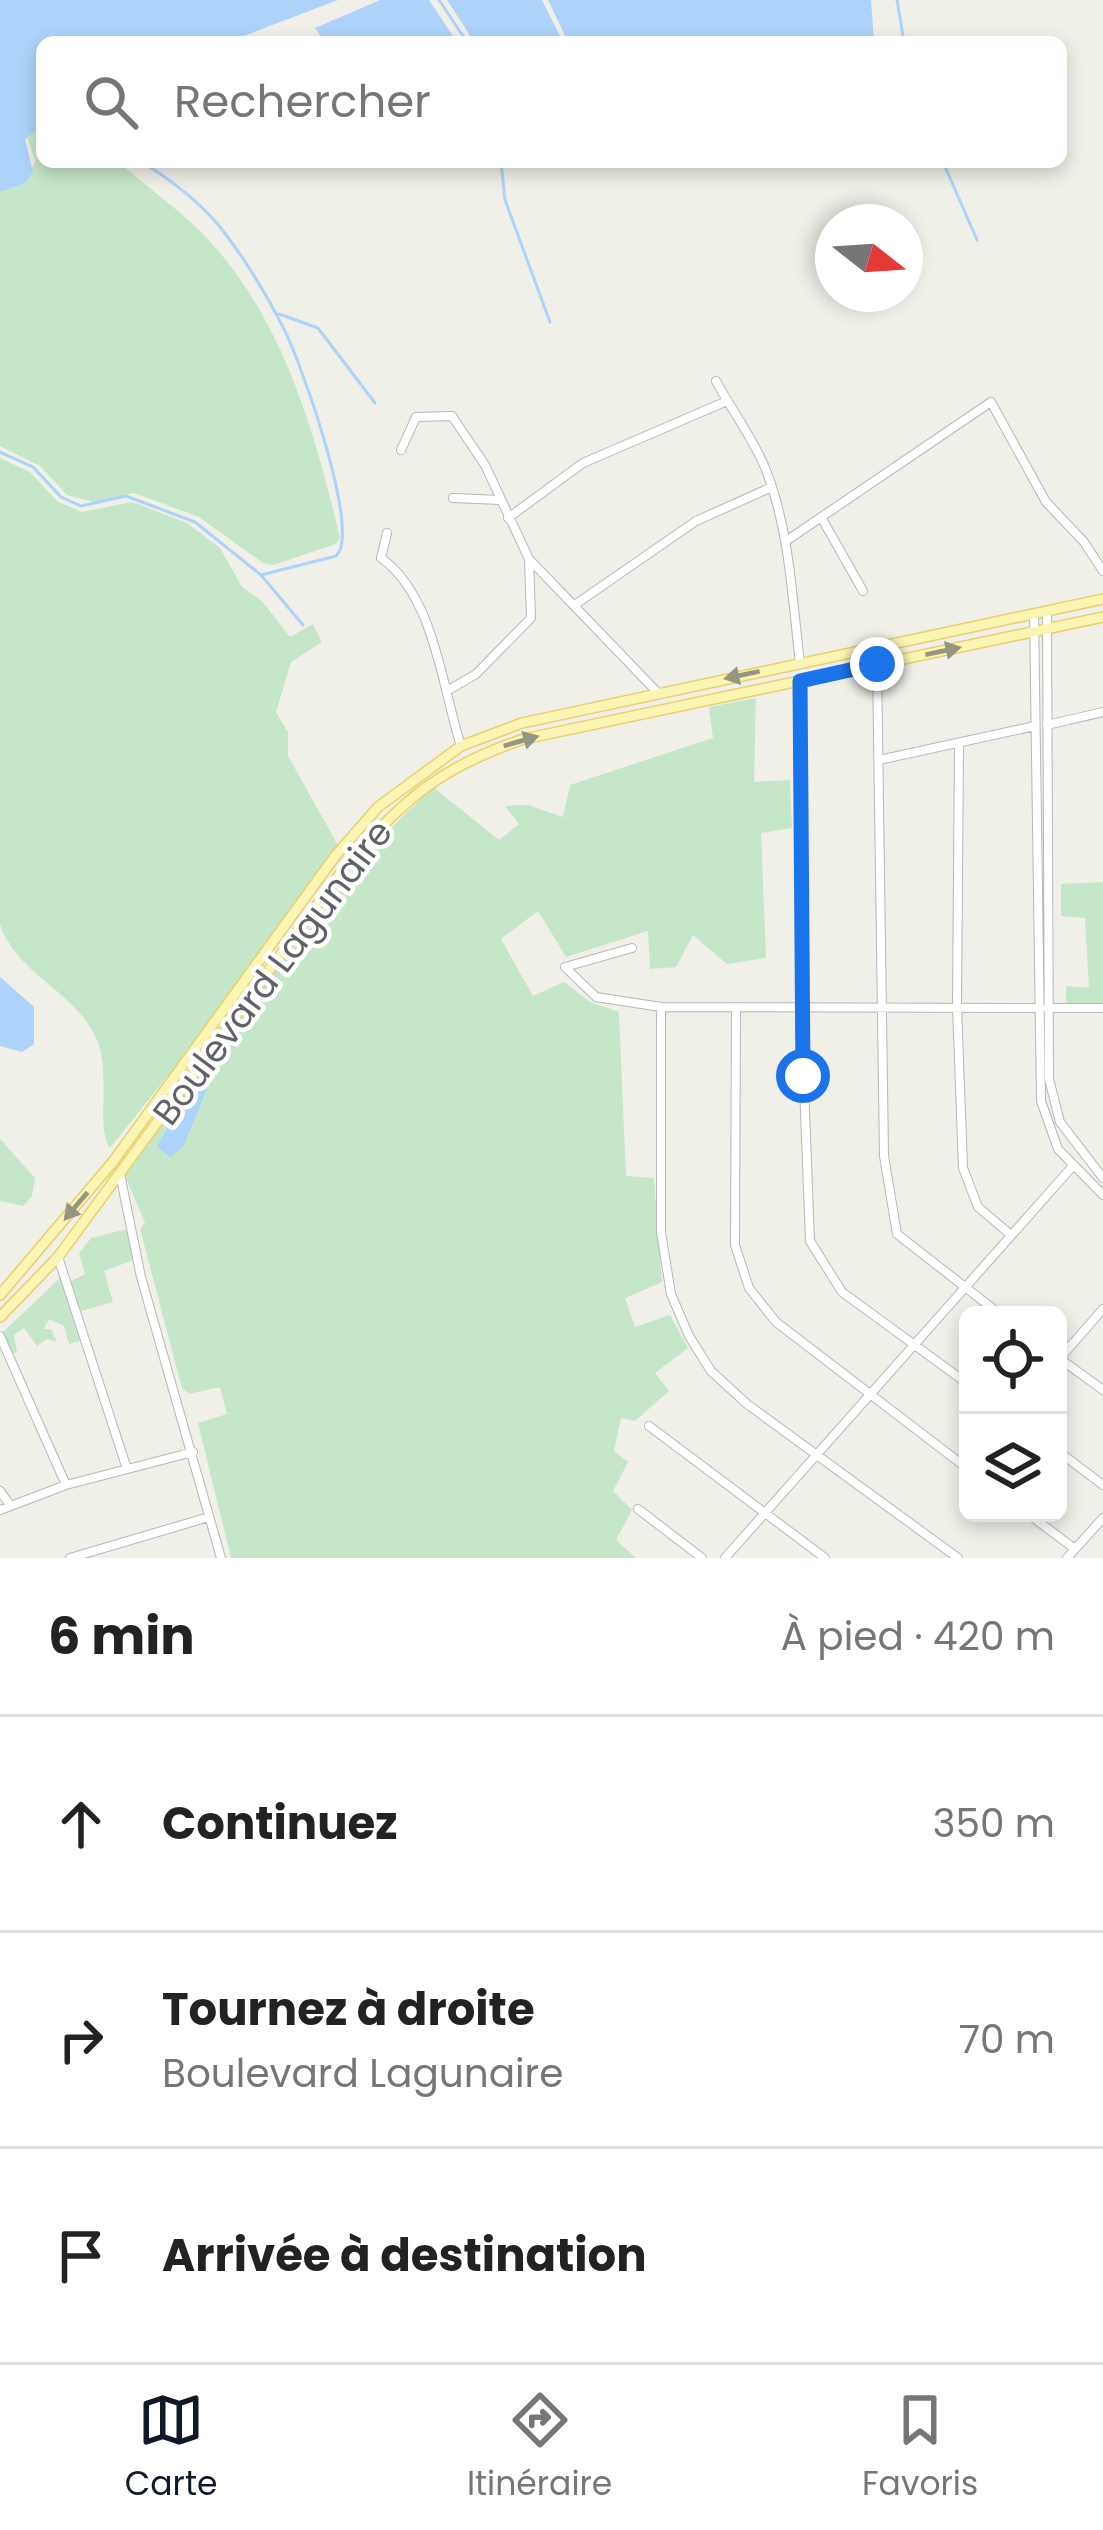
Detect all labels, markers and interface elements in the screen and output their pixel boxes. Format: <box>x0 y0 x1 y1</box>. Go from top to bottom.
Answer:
search box <box>36 36 1067 168</box>
icon: search <box>78 69 144 135</box>
text: Rechercher <box>174 70 431 133</box>
north arrow <box>815 204 923 312</box>
route end <box>850 637 904 691</box>
one-way arrow <box>924 640 962 659</box>
one-way arrow <box>722 666 760 685</box>
one-way arrow <box>503 731 539 749</box>
street label: Boulevard Lagunaire <box>141 809 404 1136</box>
route start <box>776 1049 830 1103</box>
one-way arrow <box>64 1191 90 1221</box>
map controls <box>959 1306 1067 1522</box>
button: locate <box>959 1306 1067 1414</box>
button: layers <box>959 1414 1067 1522</box>
text: 6 min <box>48 1600 195 1672</box>
text: À pied · 420 m <box>781 1609 1055 1664</box>
icon: ahead <box>48 1791 114 1857</box>
text: Continuez <box>162 1792 398 1855</box>
text: 350 m <box>932 1796 1055 1851</box>
text: Tournez à droite <box>162 1978 535 2041</box>
icon: right <box>48 2007 114 2073</box>
text: 70 m <box>959 2012 1055 2067</box>
text: Boulevard Lagunaire <box>162 2046 563 2101</box>
icon: arrive <box>48 2223 114 2289</box>
text: Arrivée à destination <box>162 2224 647 2287</box>
tab: Carte <box>125 2387 217 2509</box>
tab: Itinéraire <box>467 2387 612 2509</box>
tab: Favoris <box>862 2387 978 2509</box>

